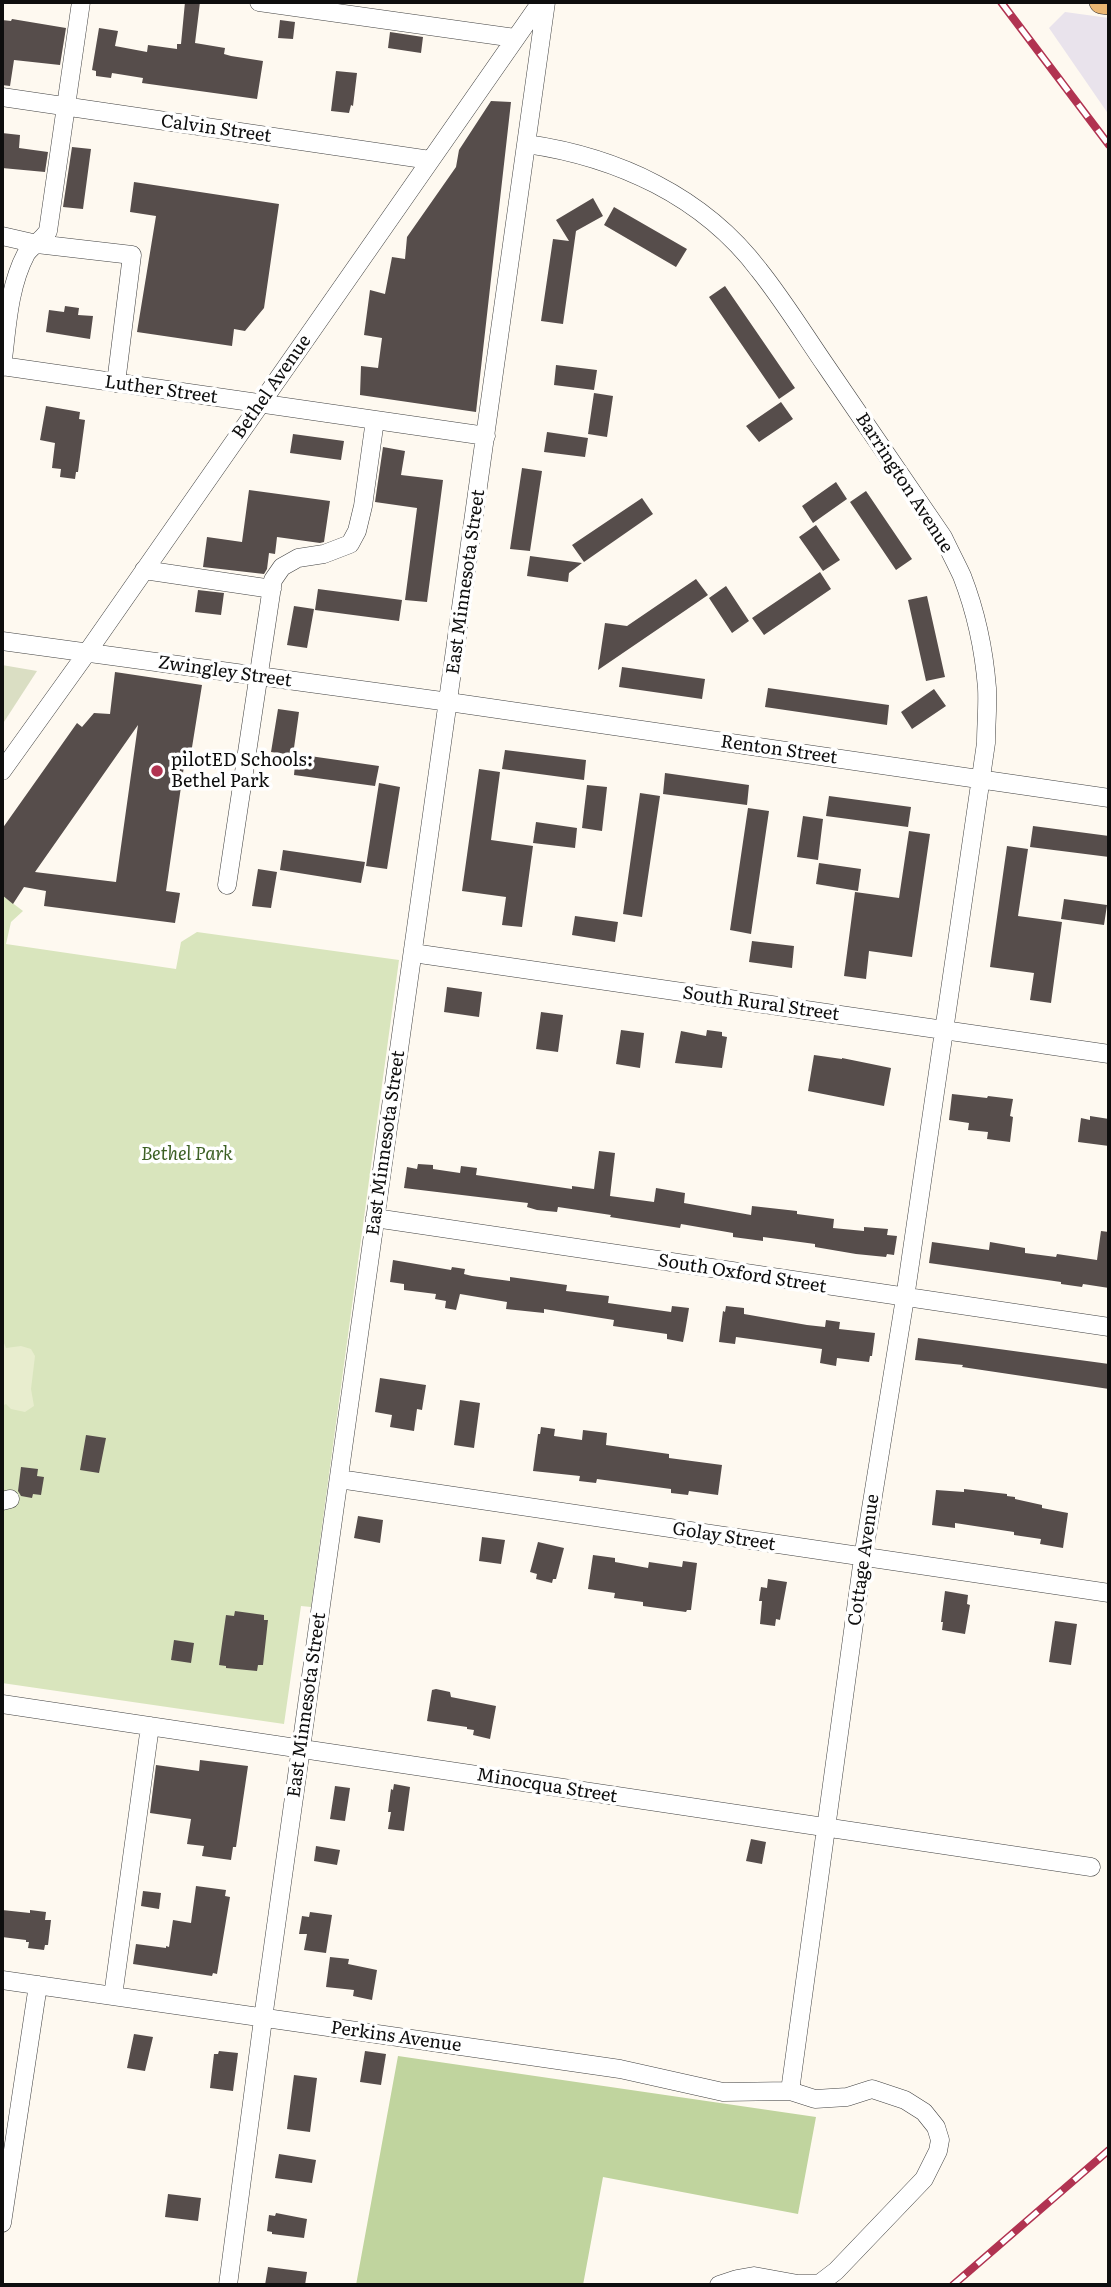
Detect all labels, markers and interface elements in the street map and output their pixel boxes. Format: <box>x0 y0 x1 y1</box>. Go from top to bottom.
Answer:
street label: Calvin Street <box>159 111 273 147</box>
street label: Bethel Avenue <box>228 331 316 443</box>
street label: Luther Street <box>103 371 219 409</box>
street label: Barrington Avenue <box>851 409 957 557</box>
street label: East Minnesota Street <box>442 488 490 676</box>
street label: Zwingley Street <box>157 652 293 692</box>
street label: Renton Street <box>719 731 839 769</box>
place label: pilotED Schools: Bethel Park <box>171 750 313 792</box>
marker: pilotED Schools: Bethel Park <box>149 763 165 779</box>
street label: South Rural Street <box>681 982 841 1026</box>
street label: East Minnesota Street <box>362 1049 410 1237</box>
park label: Bethel Park <box>141 1144 233 1166</box>
street label: South Oxford Street <box>656 1250 828 1298</box>
street label: Cottage Avenue <box>844 1493 884 1627</box>
street label: Golay Street <box>671 1518 777 1556</box>
street label: East Minnesota Street <box>283 1611 331 1799</box>
street label: Minocqua Street <box>475 1764 619 1808</box>
street label: Perkins Avenue <box>329 2017 463 2057</box>

